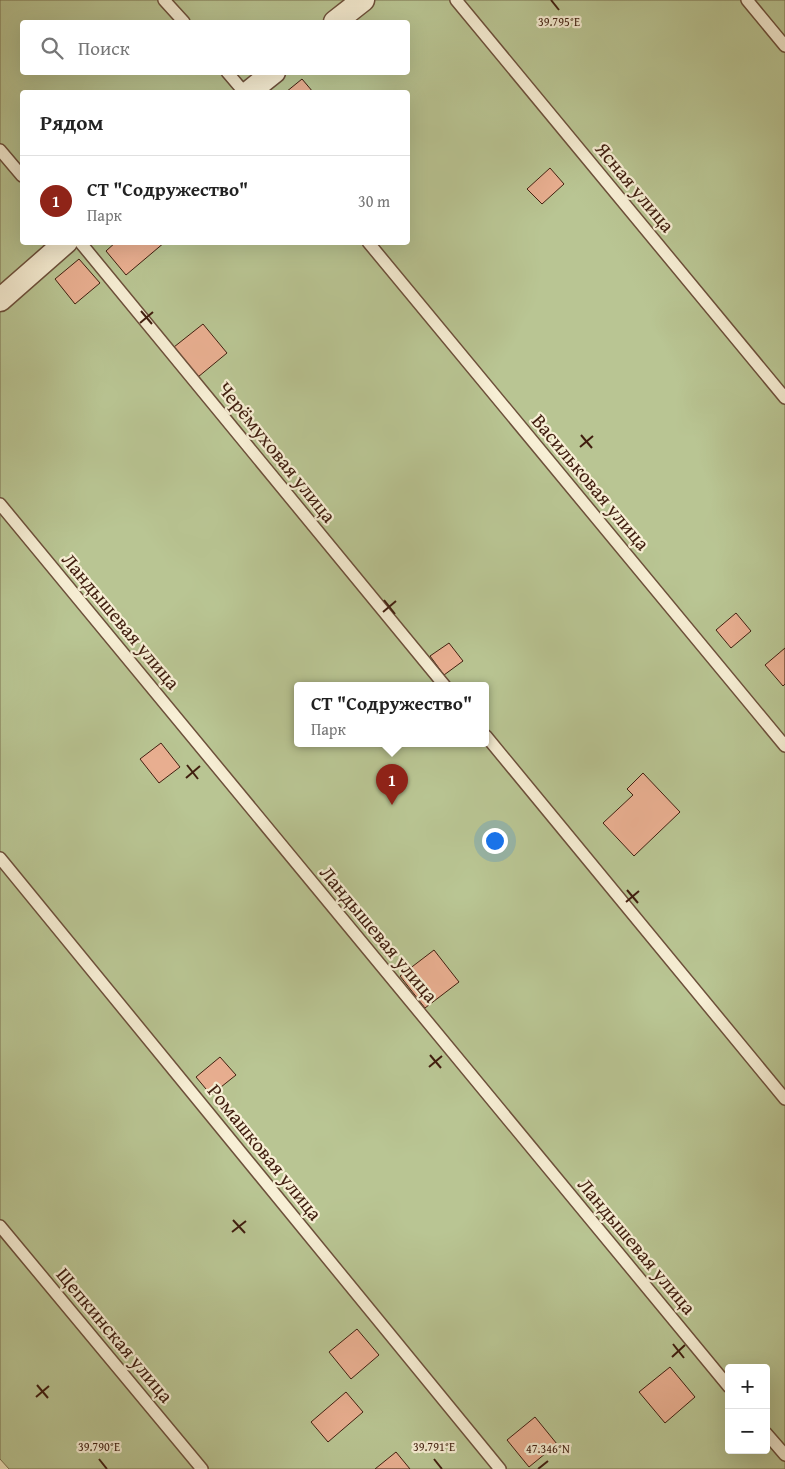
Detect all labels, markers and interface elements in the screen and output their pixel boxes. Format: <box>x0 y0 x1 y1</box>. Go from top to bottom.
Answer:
text: 39.795°E <box>538 13 580 30</box>
search box <box>20 20 410 75</box>
icon: search <box>38 34 66 62</box>
text: Поиск <box>78 34 130 62</box>
text: Рядом <box>40 107 103 138</box>
street label: Ясная улица <box>588 134 682 239</box>
text: СТ "Содружество" <box>87 175 248 203</box>
text: 1 <box>52 189 60 213</box>
text: 30 m <box>358 189 390 213</box>
text: Парк <box>87 203 122 227</box>
street label: Черёмуховая улица <box>211 375 344 529</box>
street label: Васильковая улица <box>525 407 658 557</box>
street label: Ландышевая улица <box>55 546 188 696</box>
popup <box>294 682 489 747</box>
text: СТ "Содружество" <box>311 689 472 717</box>
text: Парк <box>311 717 346 741</box>
pin: 1 <box>376 764 408 805</box>
your location <box>482 828 508 854</box>
street label: Ландышевая улица <box>313 859 446 1009</box>
street label: Ромашковая улица <box>201 1077 330 1227</box>
street label: Ландышевая улица <box>571 1171 704 1321</box>
street label: Щепкинская улица <box>50 1261 181 1409</box>
map controls <box>725 1364 770 1454</box>
button: + <box>725 1364 770 1409</box>
button: − <box>725 1409 770 1454</box>
text: 39.790°E <box>78 1438 120 1455</box>
text: 39.791°E <box>413 1438 455 1455</box>
text: 47.346°N <box>526 1440 570 1457</box>

